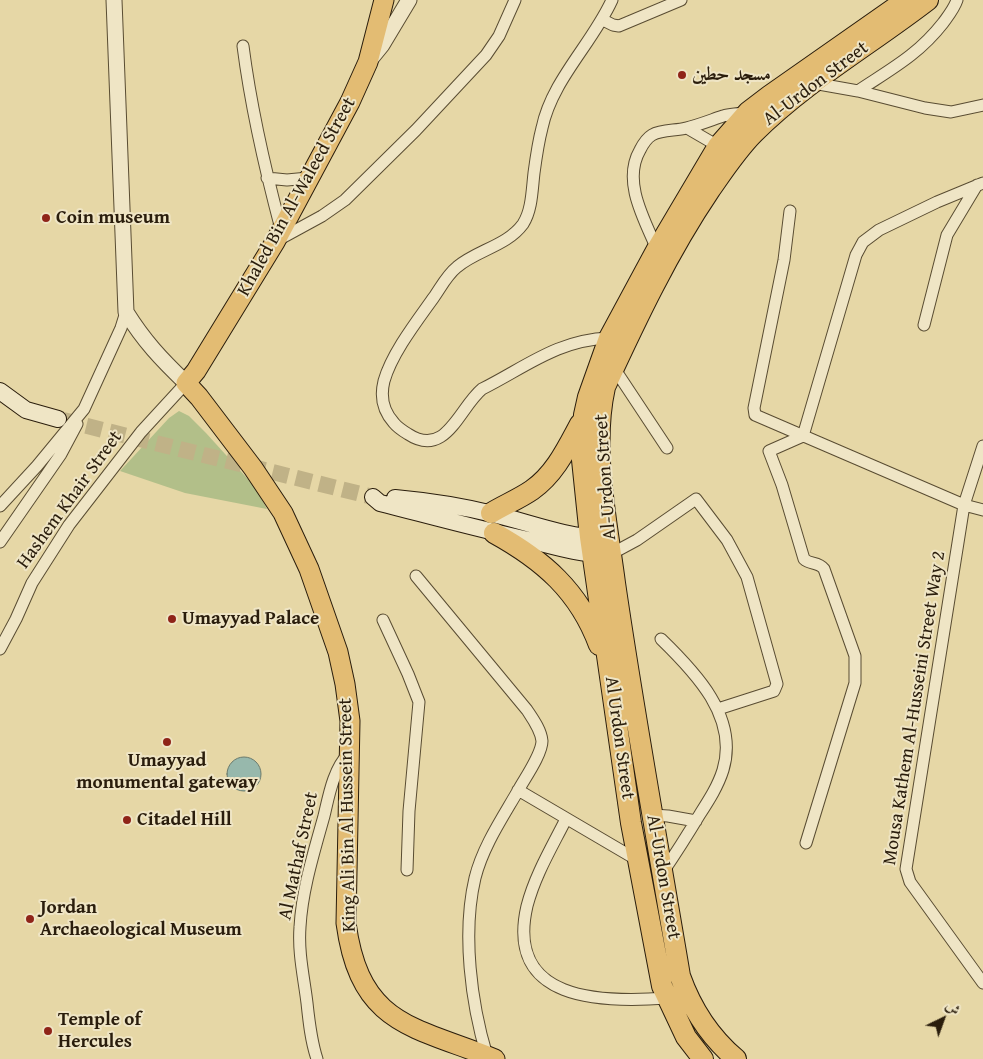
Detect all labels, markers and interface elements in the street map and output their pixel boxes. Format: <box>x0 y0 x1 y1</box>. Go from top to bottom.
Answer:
street label: Al-Urdon Street <box>759 37 873 131</box>
place label: مسجد حطين <box>692 64 771 86</box>
marker: مسجد حطين <box>676 69 688 81</box>
street label: Khaled Bin Al-Waleed Street <box>233 94 361 300</box>
place label: Coin museum <box>56 207 170 229</box>
marker: Coin museum <box>40 212 52 224</box>
street label: Al-Urdon Street <box>590 413 622 541</box>
street label: Hashem Khair Street <box>12 427 128 573</box>
street label: Mousa Kathem Al-Husseini Street Way 2 <box>879 549 951 867</box>
place label: Umayyad Palace <box>182 608 319 630</box>
marker: Umayyad Palace <box>166 613 178 625</box>
street label: Al Urdon Street <box>599 675 639 801</box>
street label: King Ali Bin Al Hussein Street <box>335 698 361 932</box>
marker: Umayyad monumental gateway <box>161 736 173 748</box>
place label: Umayyad monumental gateway <box>76 750 258 794</box>
street label: Al Mathaf Street <box>274 790 324 922</box>
place label: Citadel Hill <box>137 809 232 831</box>
street label: Al-Urdon Street <box>641 813 685 941</box>
marker: Citadel Hill <box>121 814 133 826</box>
place label: Jordan Archaeological Museum <box>40 897 242 941</box>
marker: Jordan Archaeological Museum <box>24 913 36 925</box>
north arrow <box>918 994 968 1044</box>
text: ش <box>941 996 965 1020</box>
place label: Temple of Hercules <box>58 1009 141 1053</box>
marker: Temple of Hercules <box>42 1025 54 1037</box>

